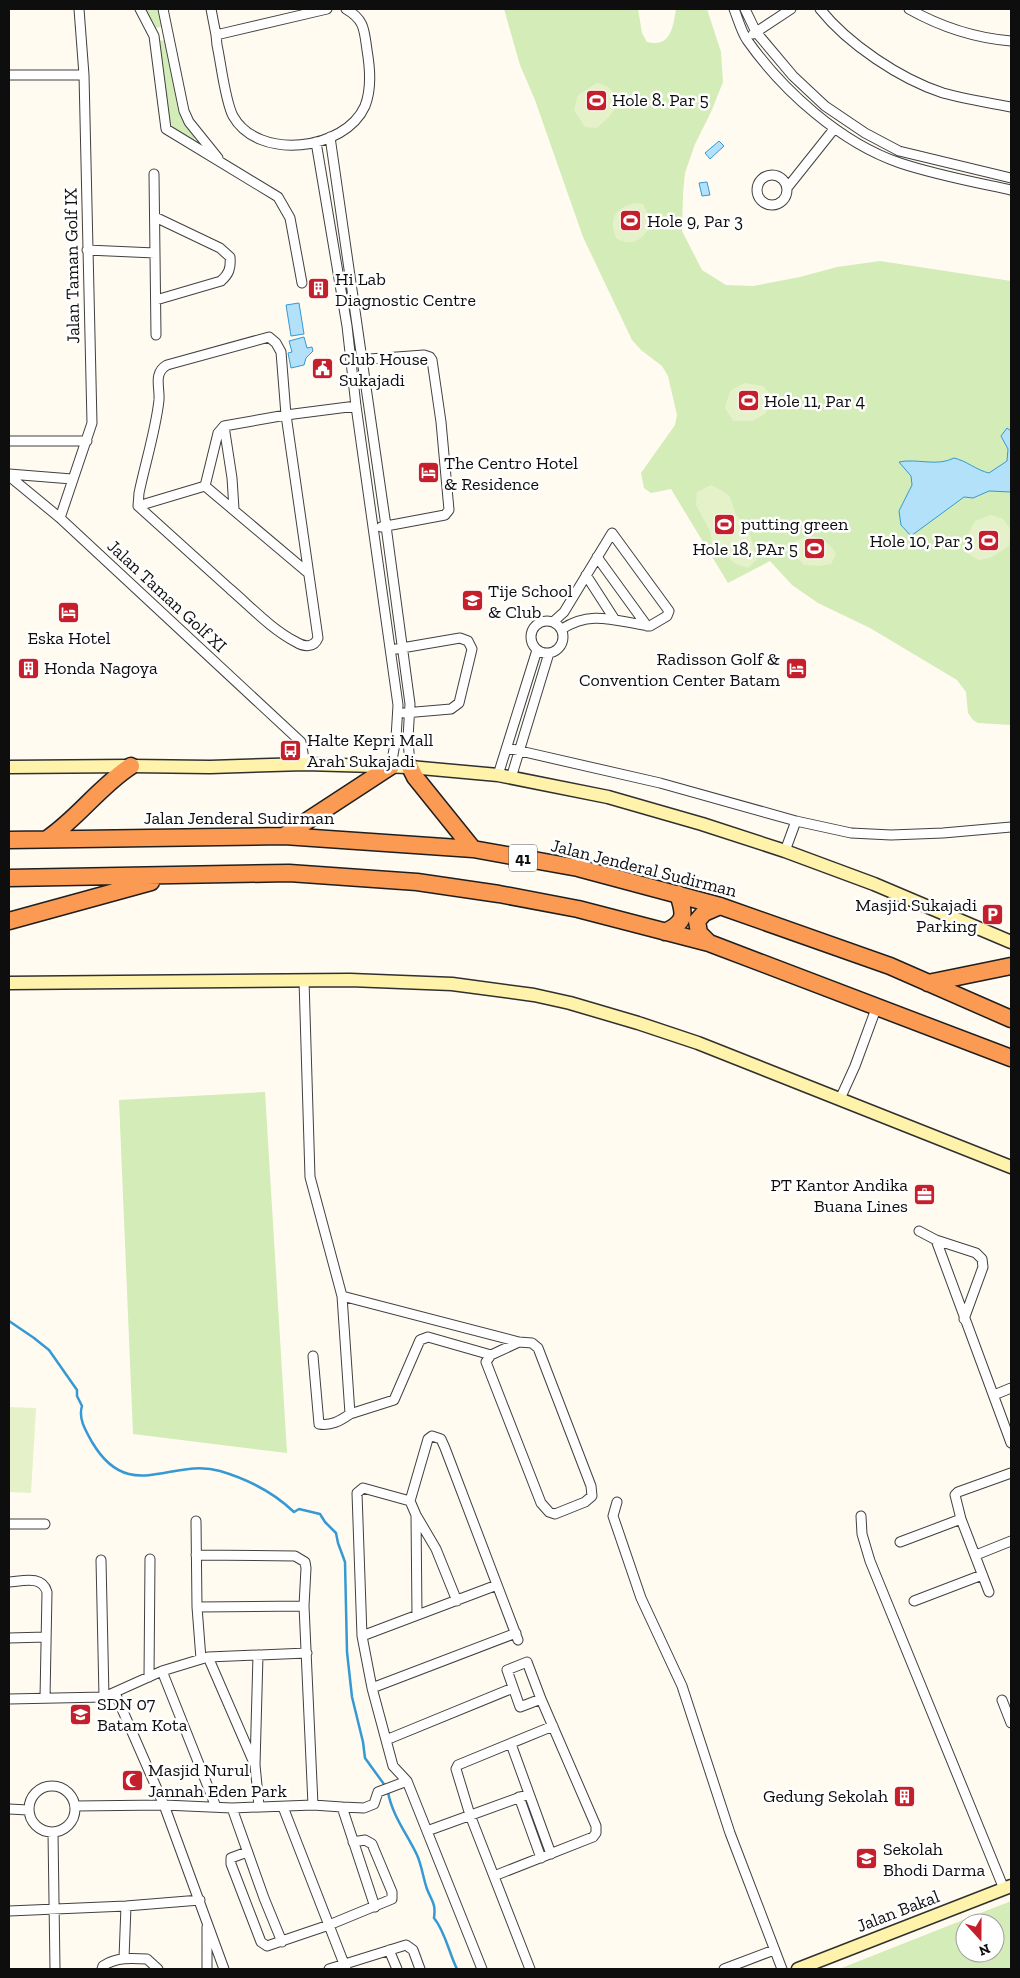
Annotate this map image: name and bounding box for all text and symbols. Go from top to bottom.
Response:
sports icon: Hole 8. Par 5 [584,88,608,112]
place label: Hole 8. Par 5 [612,89,709,111]
street label: Jalan Taman Golf IX [60,188,84,344]
sports icon: Hole 9, Par 3 [619,209,643,233]
place label: Hole 9, Par 3 [647,210,743,232]
place label: Hi Lab Diagnostic Centre [335,268,476,311]
building icon: Hi Lab Diagnostic Centre [307,277,331,301]
place label: Club House Sukajadi [339,348,428,391]
public building icon: Club House Sukajadi [311,357,335,381]
sports icon: Hole 11, Par 4 [736,389,760,413]
place label: Hole 11, Par 4 [764,390,866,412]
place label: The Centro Hotel & Residence [444,452,578,495]
hotel icon: The Centro Hotel & Residence [416,461,440,485]
sports icon: putting green [713,512,737,536]
place label: putting green [741,513,849,535]
sports icon: Hole 10, Par 3 [977,529,1001,553]
place label: Hole 10, Par 3 [869,530,973,552]
street label: Jalan Taman Golf XI [103,535,231,657]
sports icon: Hole 18, PAr 5 [802,537,826,561]
place label: Hole 18, PAr 5 [692,538,798,560]
place label: Tije School & Club [488,580,573,623]
school or university icon: Tije School & Club [460,589,484,613]
hotel icon: Eska Hotel [57,601,81,625]
place label: Eska Hotel [28,627,111,649]
place label: Radisson Golf & Convention Center Batam [579,648,780,691]
building icon: Honda Nagoya [16,656,40,680]
place label: Honda Nagoya [44,657,158,679]
hotel icon: Radisson Golf & Convention Center Batam [784,657,808,681]
place label: Halte Kepri Mall Arah Sukajadi [307,729,434,772]
bus stop icon: Halte Kepri Mall Arah Sukajadi [279,738,303,762]
street label: Jalan Jenderal Sudirman [144,807,335,829]
street label: Jalan Jenderal Sudirman [549,834,740,902]
road number: 41 [509,844,537,871]
place label: Masjid Sukajadi Parking [855,894,977,937]
parking icon: Masjid Sukajadi Parking [981,903,1005,927]
place label: PT Kantor Andika Buana Lines [770,1174,908,1217]
office icon: PT Kantor Andika Buana Lines [912,1183,936,1207]
place label: SDN 07 Batam Kota [97,1693,188,1736]
school or university icon: SDN 07 Batam Kota [69,1702,93,1726]
place label: Masjid Nurul Jannah Eden Park [148,1759,287,1802]
mosque icon: Masjid Nurul Jannah Eden Park [120,1768,144,1792]
building icon: Gedung Sekolah [892,1784,916,1808]
place label: Gedung Sekolah [763,1785,888,1807]
place label: Sekolah Bhodi Darma [883,1838,985,1881]
school or university icon: Sekolah Bhodi Darma [855,1847,879,1871]
street label: Jalan Bakal [854,1885,943,1937]
north arrow [955,1913,1005,1963]
text: N [976,1940,992,1960]

